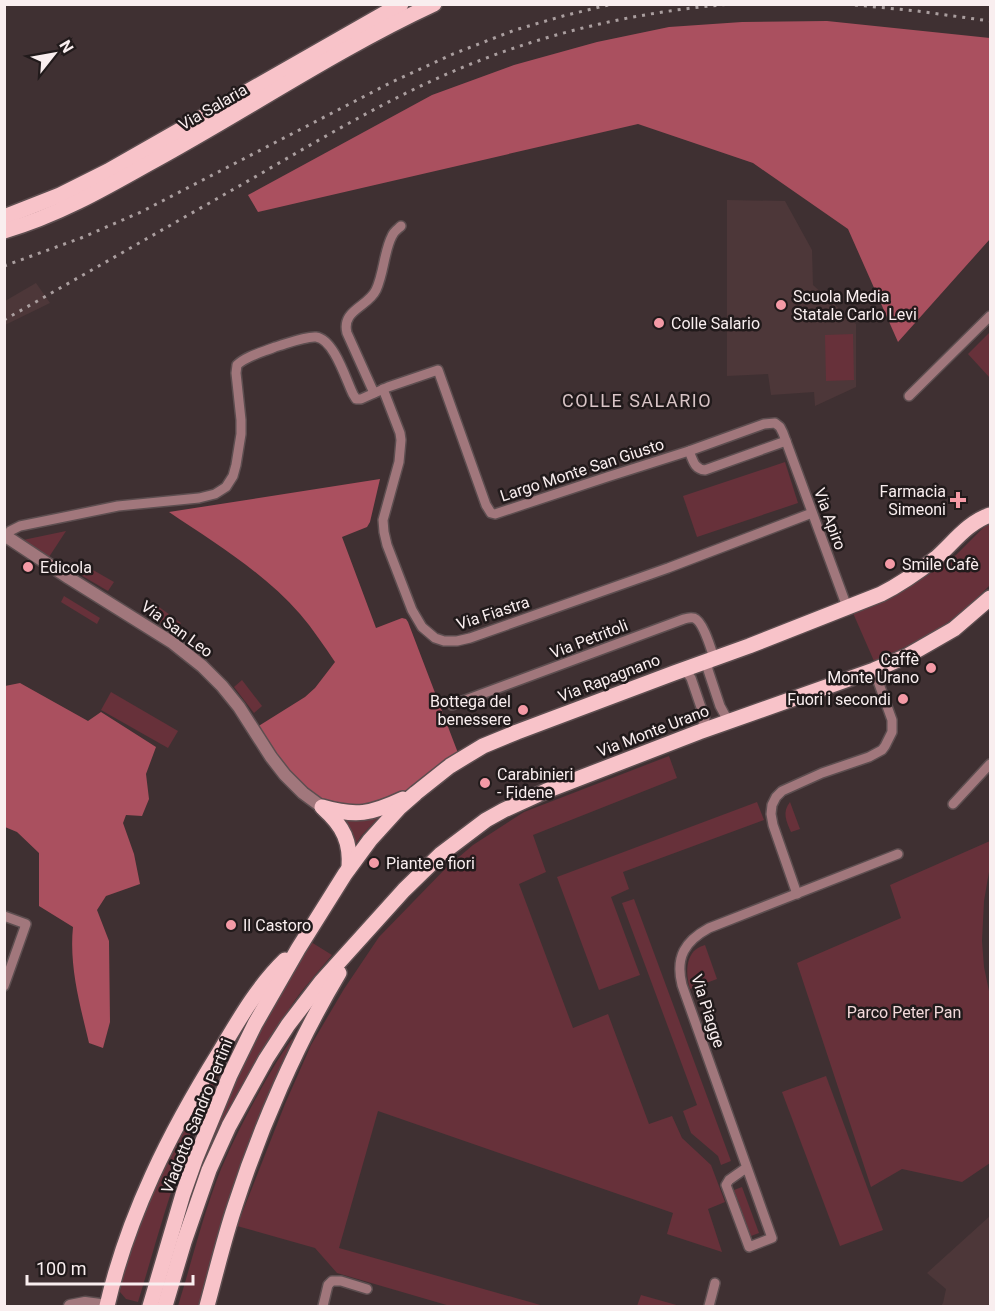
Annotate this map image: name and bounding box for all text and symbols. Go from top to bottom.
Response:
north arrow [24,24,84,84]
text: N [55,37,77,56]
street label: Via Salaria [176,80,250,134]
place label: Scuola Media Statale Carlo Levi [793,287,917,324]
marker: Scuola Media Statale Carlo Levi [774,298,788,312]
place label: Colle Salario [671,314,760,333]
marker: Colle Salario [652,316,666,330]
district label: COLLE SALARIO [562,390,712,411]
street label: Largo Monte San Giusto [498,434,666,506]
place label: Farmacia Simeoni [880,482,946,519]
street label: Via Apiro [810,485,850,553]
marker: Farmacia Simeoni [951,493,965,507]
place label: Smile Cafè [902,555,979,574]
marker: Smile Cafè [883,557,897,571]
place label: Edicola [40,558,92,577]
marker: Edicola [21,560,35,574]
street label: Via Fiastra [454,592,532,634]
street label: Via San Leo [137,597,217,661]
street label: Via Petritoli [547,615,631,663]
street label: Via Rapagnano [555,650,663,706]
place label: Caffè Monte Urano [827,650,919,687]
marker: Caffè Monte Urano [924,661,938,675]
place label: Fuori i secondi [787,690,891,709]
place label: Bottega del benessere [430,692,511,729]
marker: Fuori i secondi [896,692,910,706]
street label: Via Monte Urano [594,701,712,761]
marker: Bottega del benessere [516,703,530,717]
place label: Carabinieri - Fidene [497,765,573,802]
marker: Carabinieri - Fidene [478,776,492,790]
place label: Piante e fiori [386,854,475,873]
marker: Piante e fiori [367,856,381,870]
place label: Il Castoro [243,916,311,935]
marker: Il Castoro [224,918,238,932]
street label: Via Piagge [687,972,729,1050]
park label: Parco Peter Pan [847,1003,961,1022]
street label: Viadotto Sandro Pertini [157,1036,237,1196]
scale bar [27,1248,194,1286]
text: 100 m [36,1258,87,1279]

